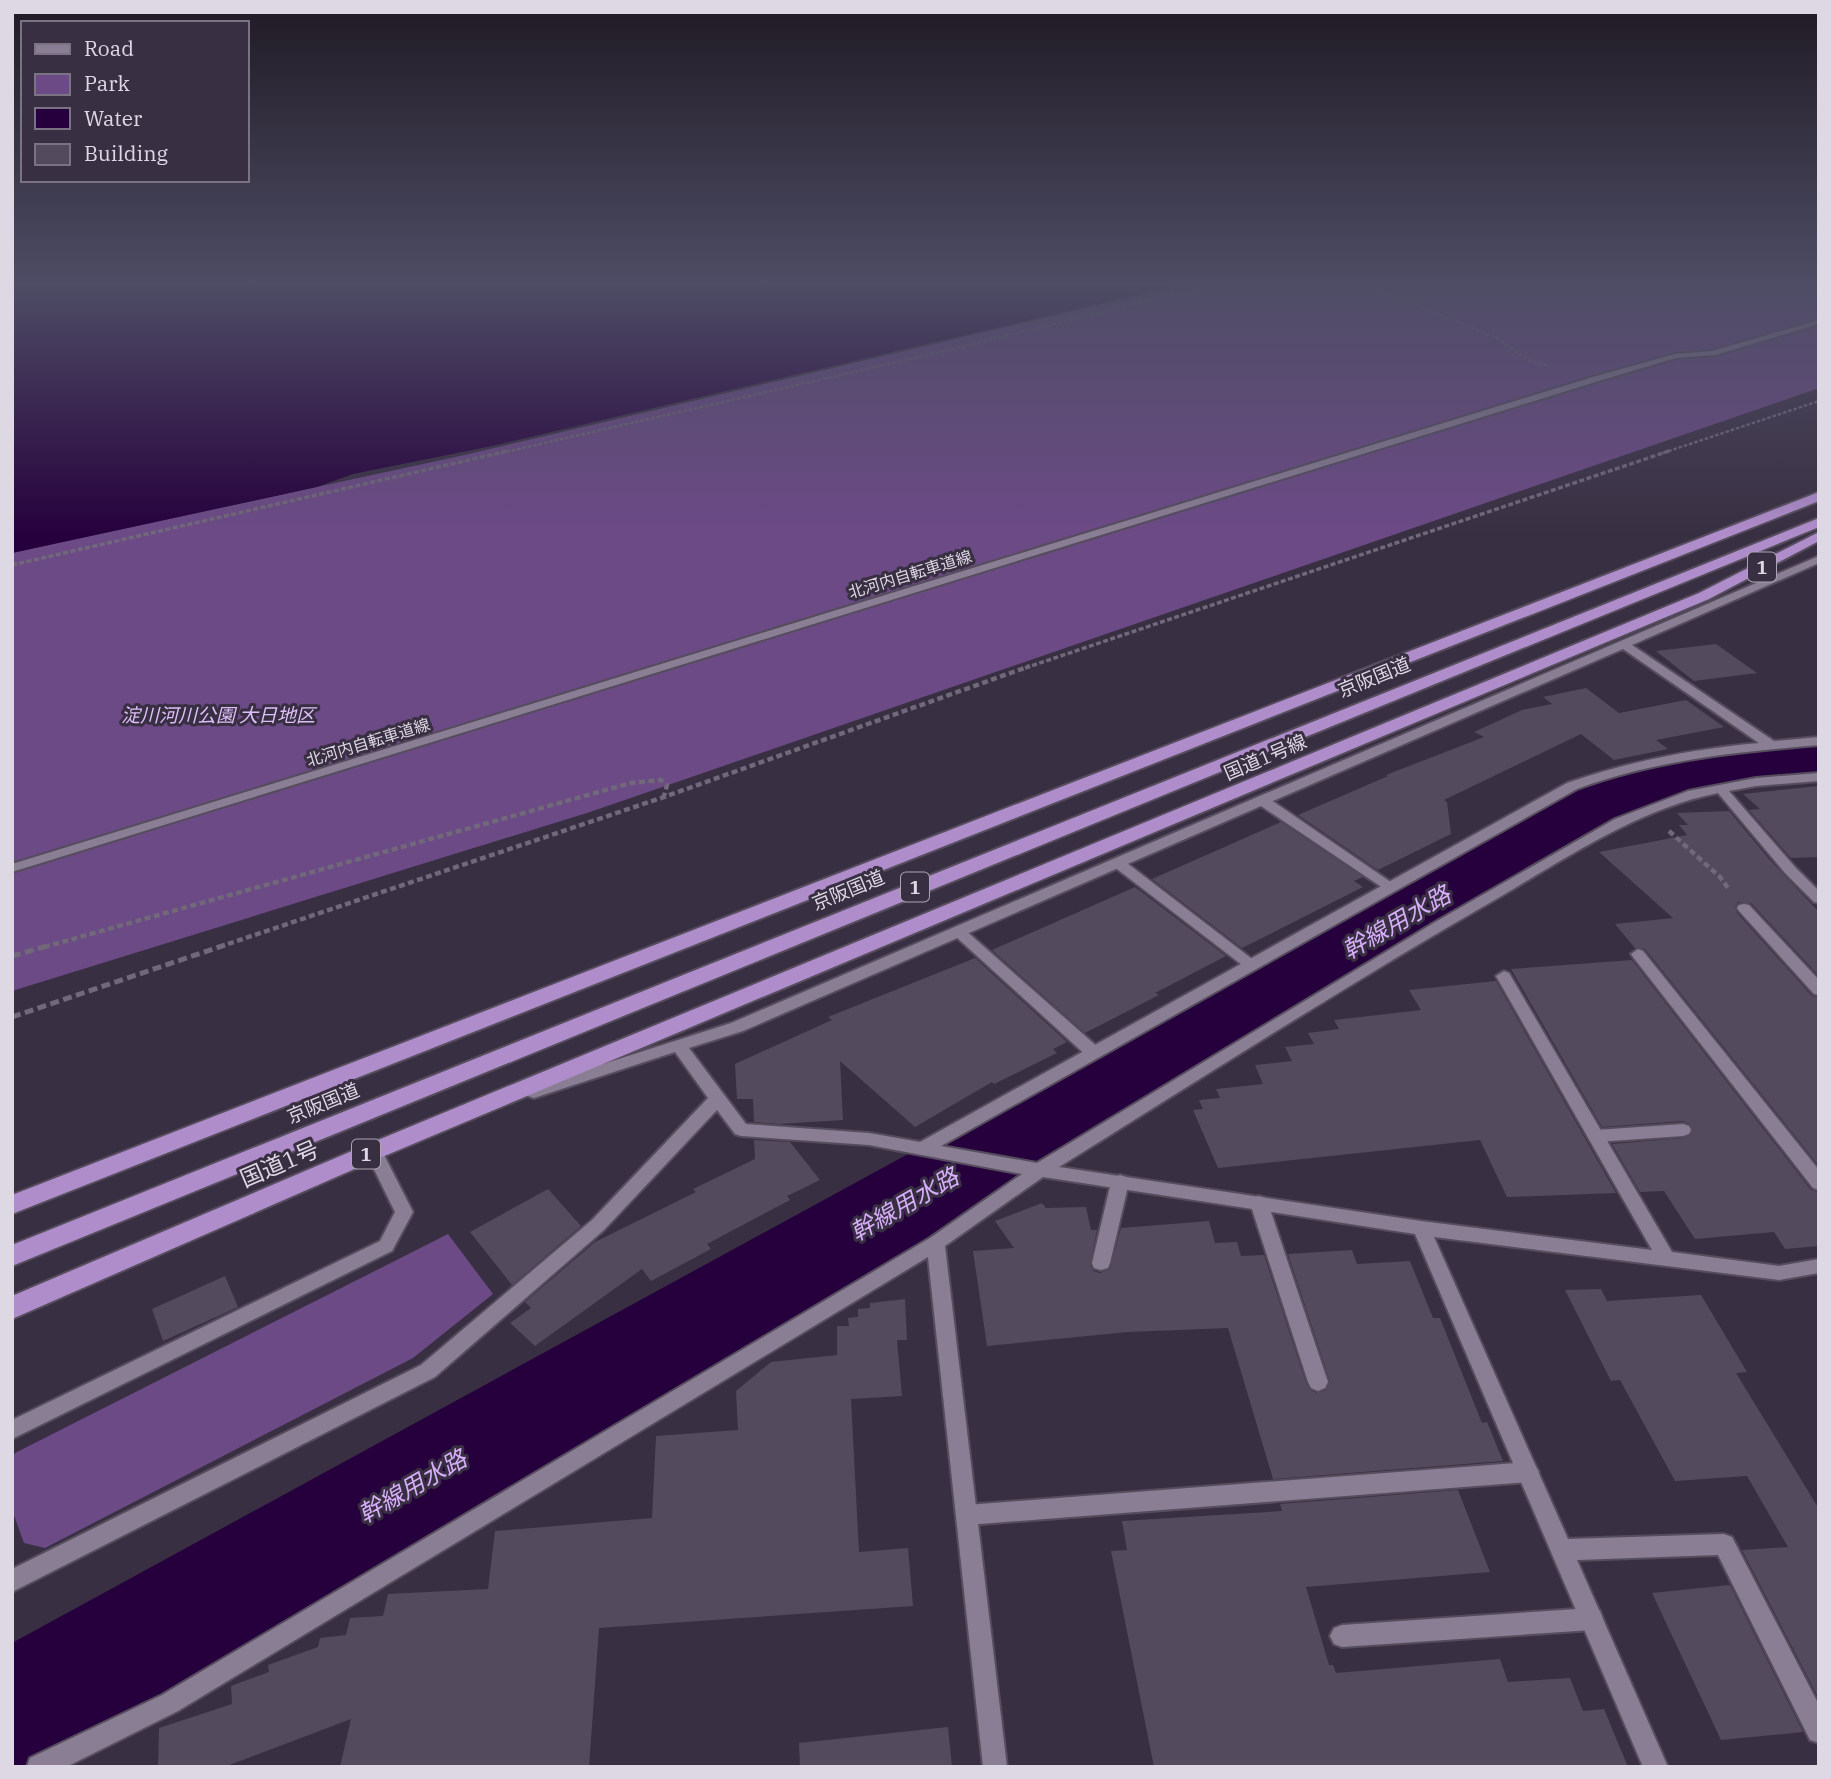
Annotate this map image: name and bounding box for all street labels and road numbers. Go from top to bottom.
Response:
street label: 北河内自転車道線 [846,546,974,602]
road number: 1 [1748,552,1776,582]
street label: 京阪国道 [1334,652,1414,702]
street label: 北河内自転車道線 [304,714,432,770]
street label: 国道1号線 [1220,729,1310,785]
street label: 京阪国道 [808,865,888,915]
road number: 1 [901,872,929,902]
street label: 京阪国道 [283,1078,363,1128]
street label: 国道1号 [235,1133,323,1193]
road number: 1 [352,1140,380,1168]

